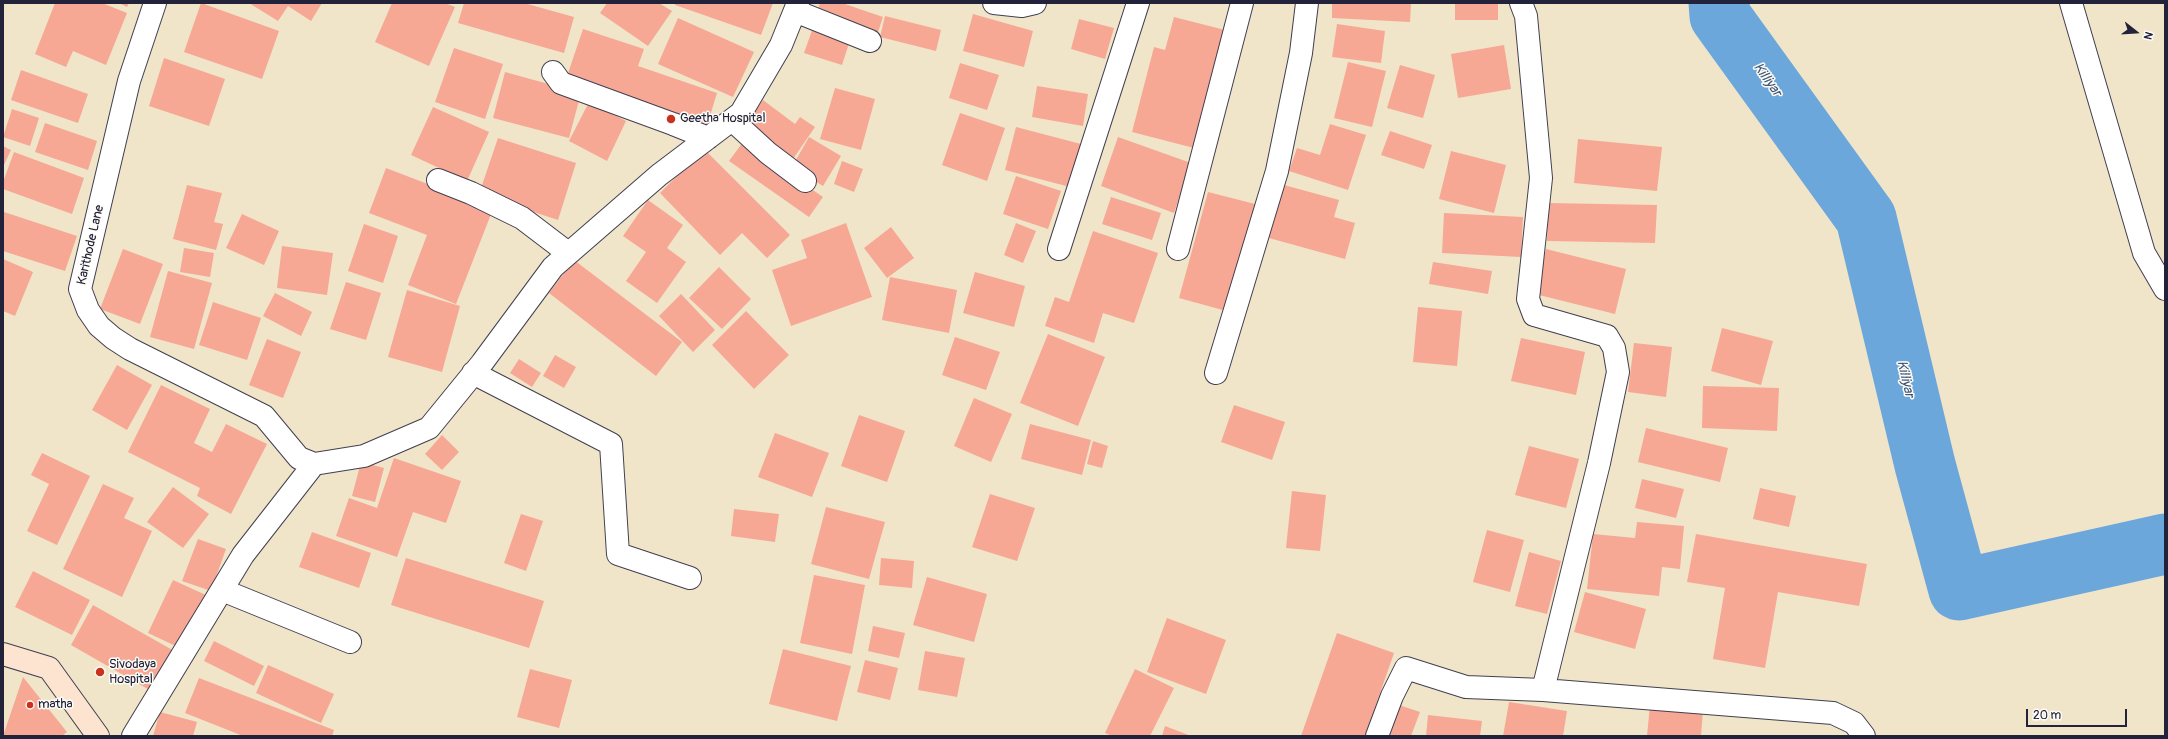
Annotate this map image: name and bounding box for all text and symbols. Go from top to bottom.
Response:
north arrow [2116,12,2156,52]
text: N [2141,30,2155,41]
water label: Killiyar [1749,60,1785,100]
place label: Geetha Hospital [680,111,765,127]
marker: Geetha Hospital [665,113,677,125]
street label: Karithode Lane [74,203,108,287]
water label: Killiyar [1893,359,1917,399]
place label: Sivodaya Hospital [109,657,156,688]
marker: Sivodaya Hospital [94,666,106,678]
place label: matha [38,697,73,713]
marker: matha [25,700,35,710]
scale bar [2028,701,2129,727]
text: 20 m [2033,708,2061,723]

